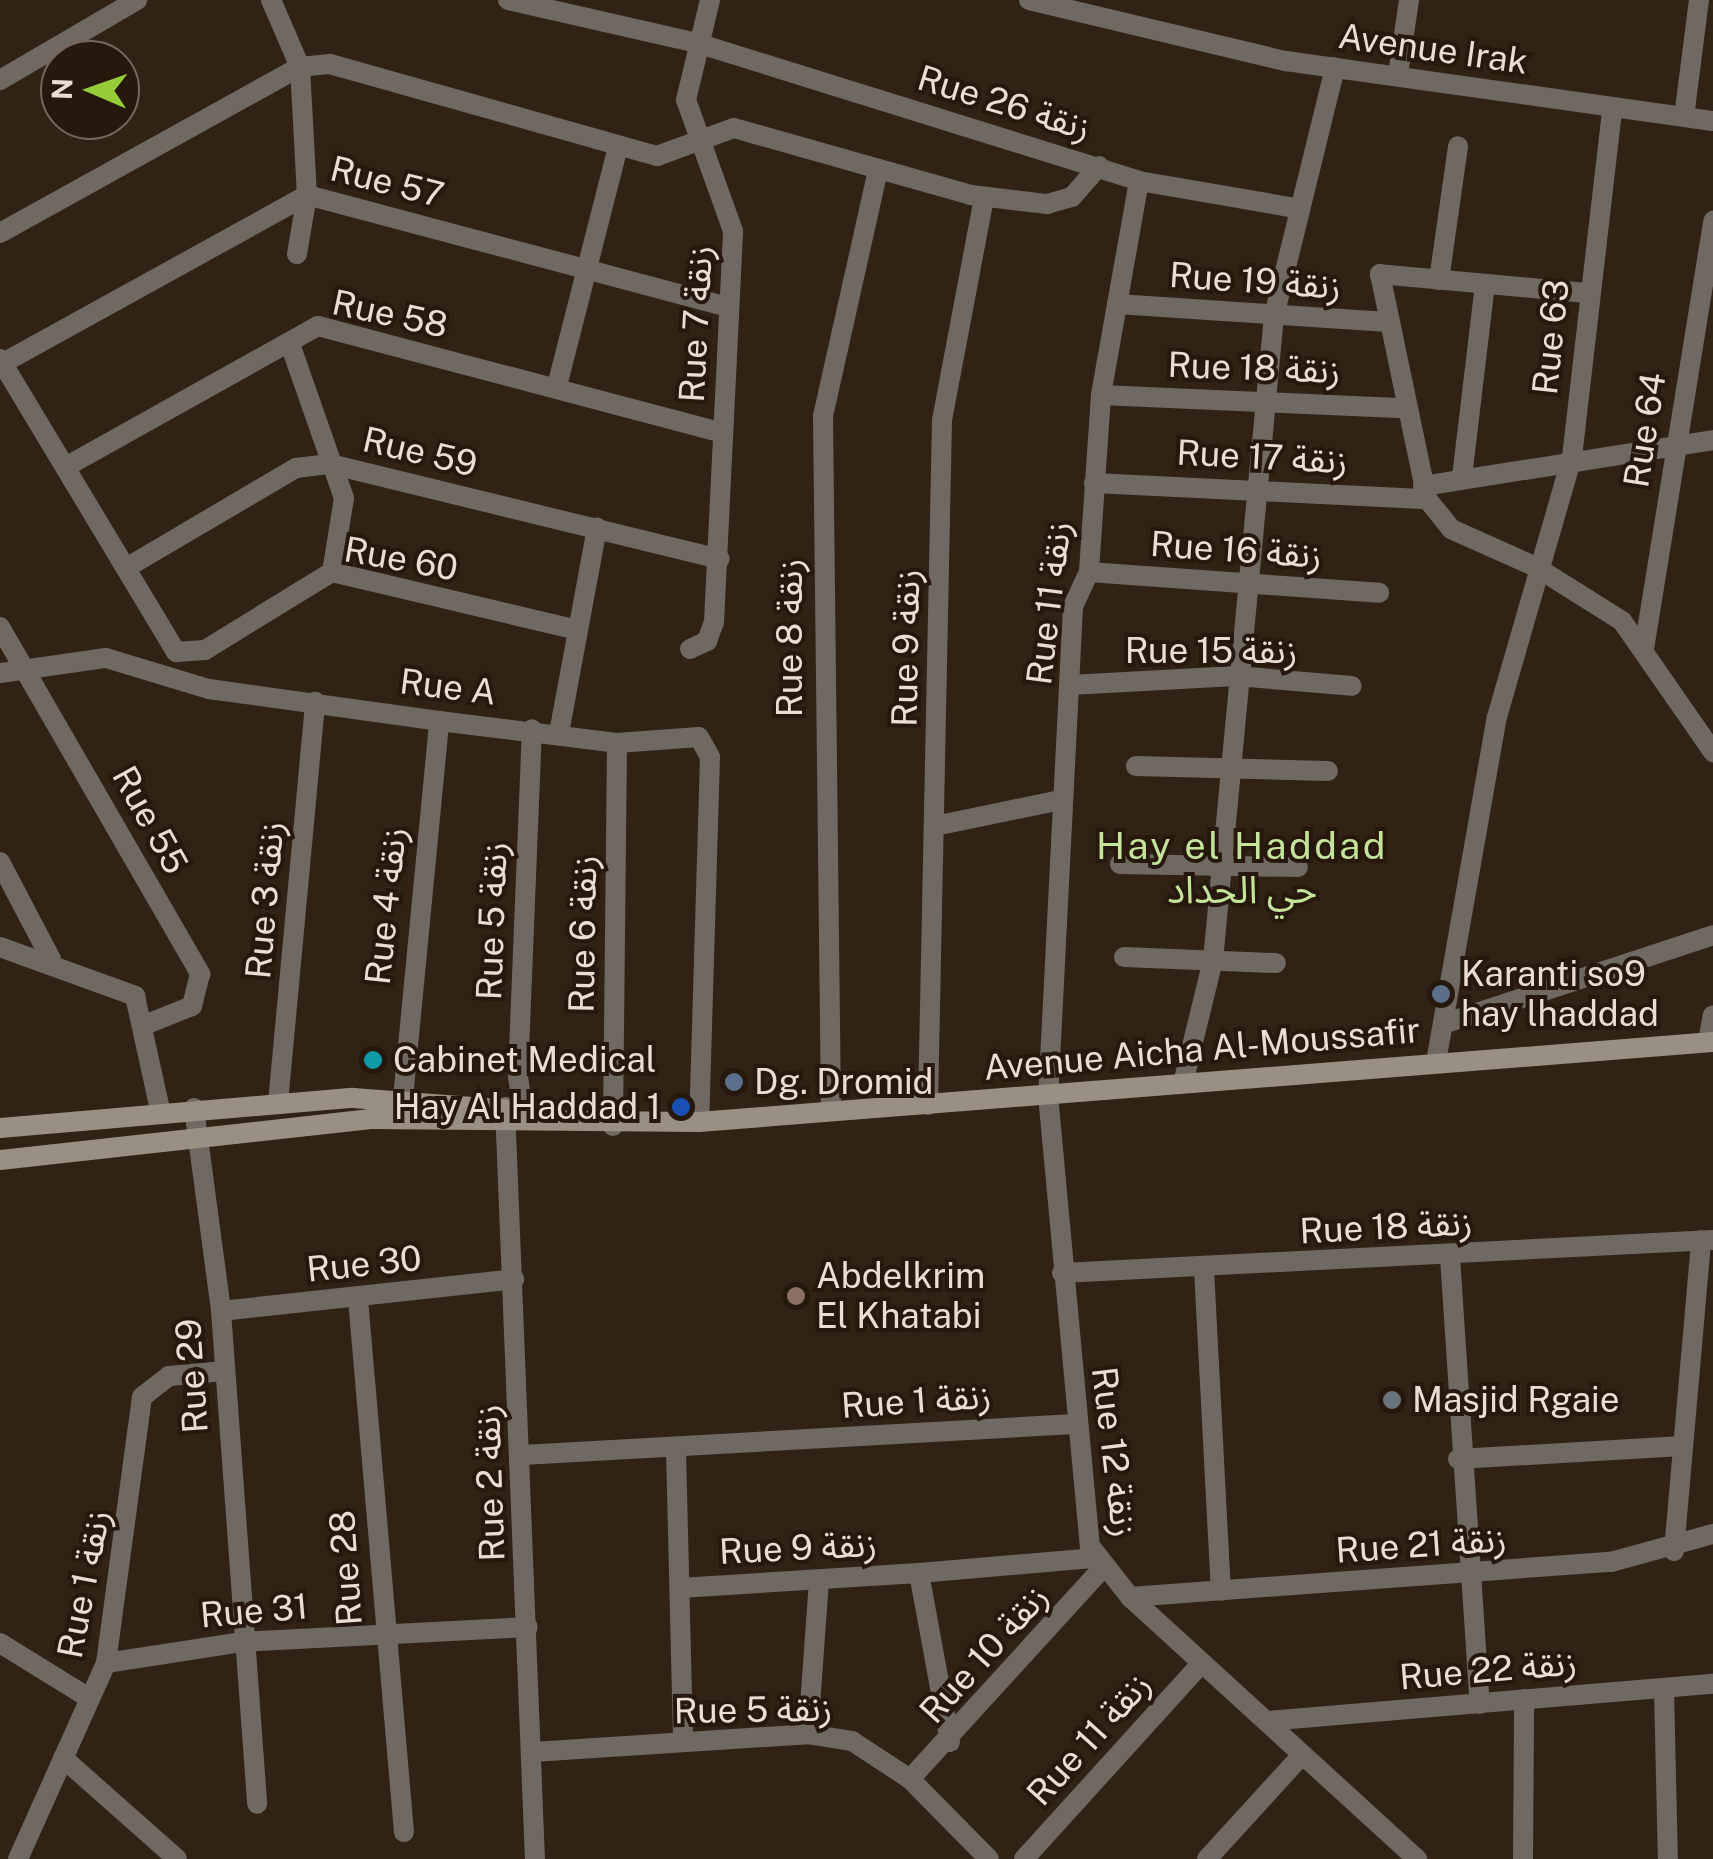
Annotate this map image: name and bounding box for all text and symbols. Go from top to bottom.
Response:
street label: Avenue Irak [1336,15,1530,83]
north arrow [40,40,140,140]
street label: Rue 26 زنقة [912,57,1096,149]
text: N [45,77,78,101]
street label: Rue 57 [326,148,448,216]
street label: Rue 7 زنقة [671,244,721,404]
street label: Rue 19 زنقة [1168,254,1342,308]
street label: Rue 63 [1524,277,1578,397]
street label: Rue 58 [328,281,452,347]
street label: Rue 18 زنقة [1167,344,1341,392]
street label: Rue 64 [1615,370,1675,490]
street label: Rue 59 [359,418,481,486]
street label: Rue 17 زنقة [1175,432,1349,482]
street label: Rue 11 زنقة [1018,519,1080,687]
street label: Rue 16 زنقة [1149,523,1323,577]
street label: Rue 60 [341,528,461,590]
street label: Rue 8 زنقة [769,559,811,717]
street label: Rue 9 زنقة [884,569,928,727]
street label: Rue 15 زنقة [1125,630,1297,672]
street label: Rue A [397,660,499,714]
street label: Rue 55 [103,759,197,881]
street label: Rue 3 زنقة [237,819,293,981]
district label: Hay el Haddad حي الحداد [1096,823,1388,912]
street label: Rue 4 زنقة [357,825,415,987]
street label: Rue 5 زنقة [468,841,516,1001]
street label: Rue 6 زنقة [561,855,605,1013]
place label: Karanti so9 hay lhaddad [1461,953,1659,1035]
marker: Karanti so9 hay lhaddad [1430,983,1452,1005]
street label: Avenue Aicha Al-Moussafir [982,1009,1422,1089]
place label: Cabinet Medical [393,1039,656,1081]
marker: Cabinet Medical [362,1049,384,1071]
place label: Dg. Dromid [754,1061,934,1103]
marker: Dg. Dromid [723,1071,745,1093]
place label: Hay Al Haddad 1 [394,1086,661,1128]
marker: Hay Al Haddad 1 [670,1096,692,1118]
street label: Rue 18 زنقة [1299,1202,1473,1252]
street label: Rue 30 [304,1237,424,1291]
place label: Abdelkrim El Khatabi [816,1255,985,1337]
marker: Abdelkrim El Khatabi [785,1285,807,1307]
street label: Rue 29 [167,1317,217,1435]
street label: Rue 12 زنقة [1083,1364,1145,1540]
street label: Rue 1 زنقة [840,1375,992,1427]
place label: Masjid Rgaie [1412,1379,1619,1421]
marker: Masjid Rgaie [1381,1389,1403,1411]
street label: Rue 2 زنقة [466,1404,514,1562]
street label: Rue 1 زنقة [49,1506,119,1662]
street label: Rue 28 [321,1509,371,1627]
street label: Rue 21 زنقة [1334,1518,1508,1572]
street label: Rue 9 زنقة [718,1523,878,1573]
street label: Rue 10 زنقة [911,1576,1057,1732]
street label: Rue 31 [198,1585,310,1637]
street label: Rue 22 زنقة [1398,1641,1578,1699]
street label: Rue 11 زنقة [1018,1664,1160,1814]
street label: Rue 5 زنقة [673,1688,833,1732]

